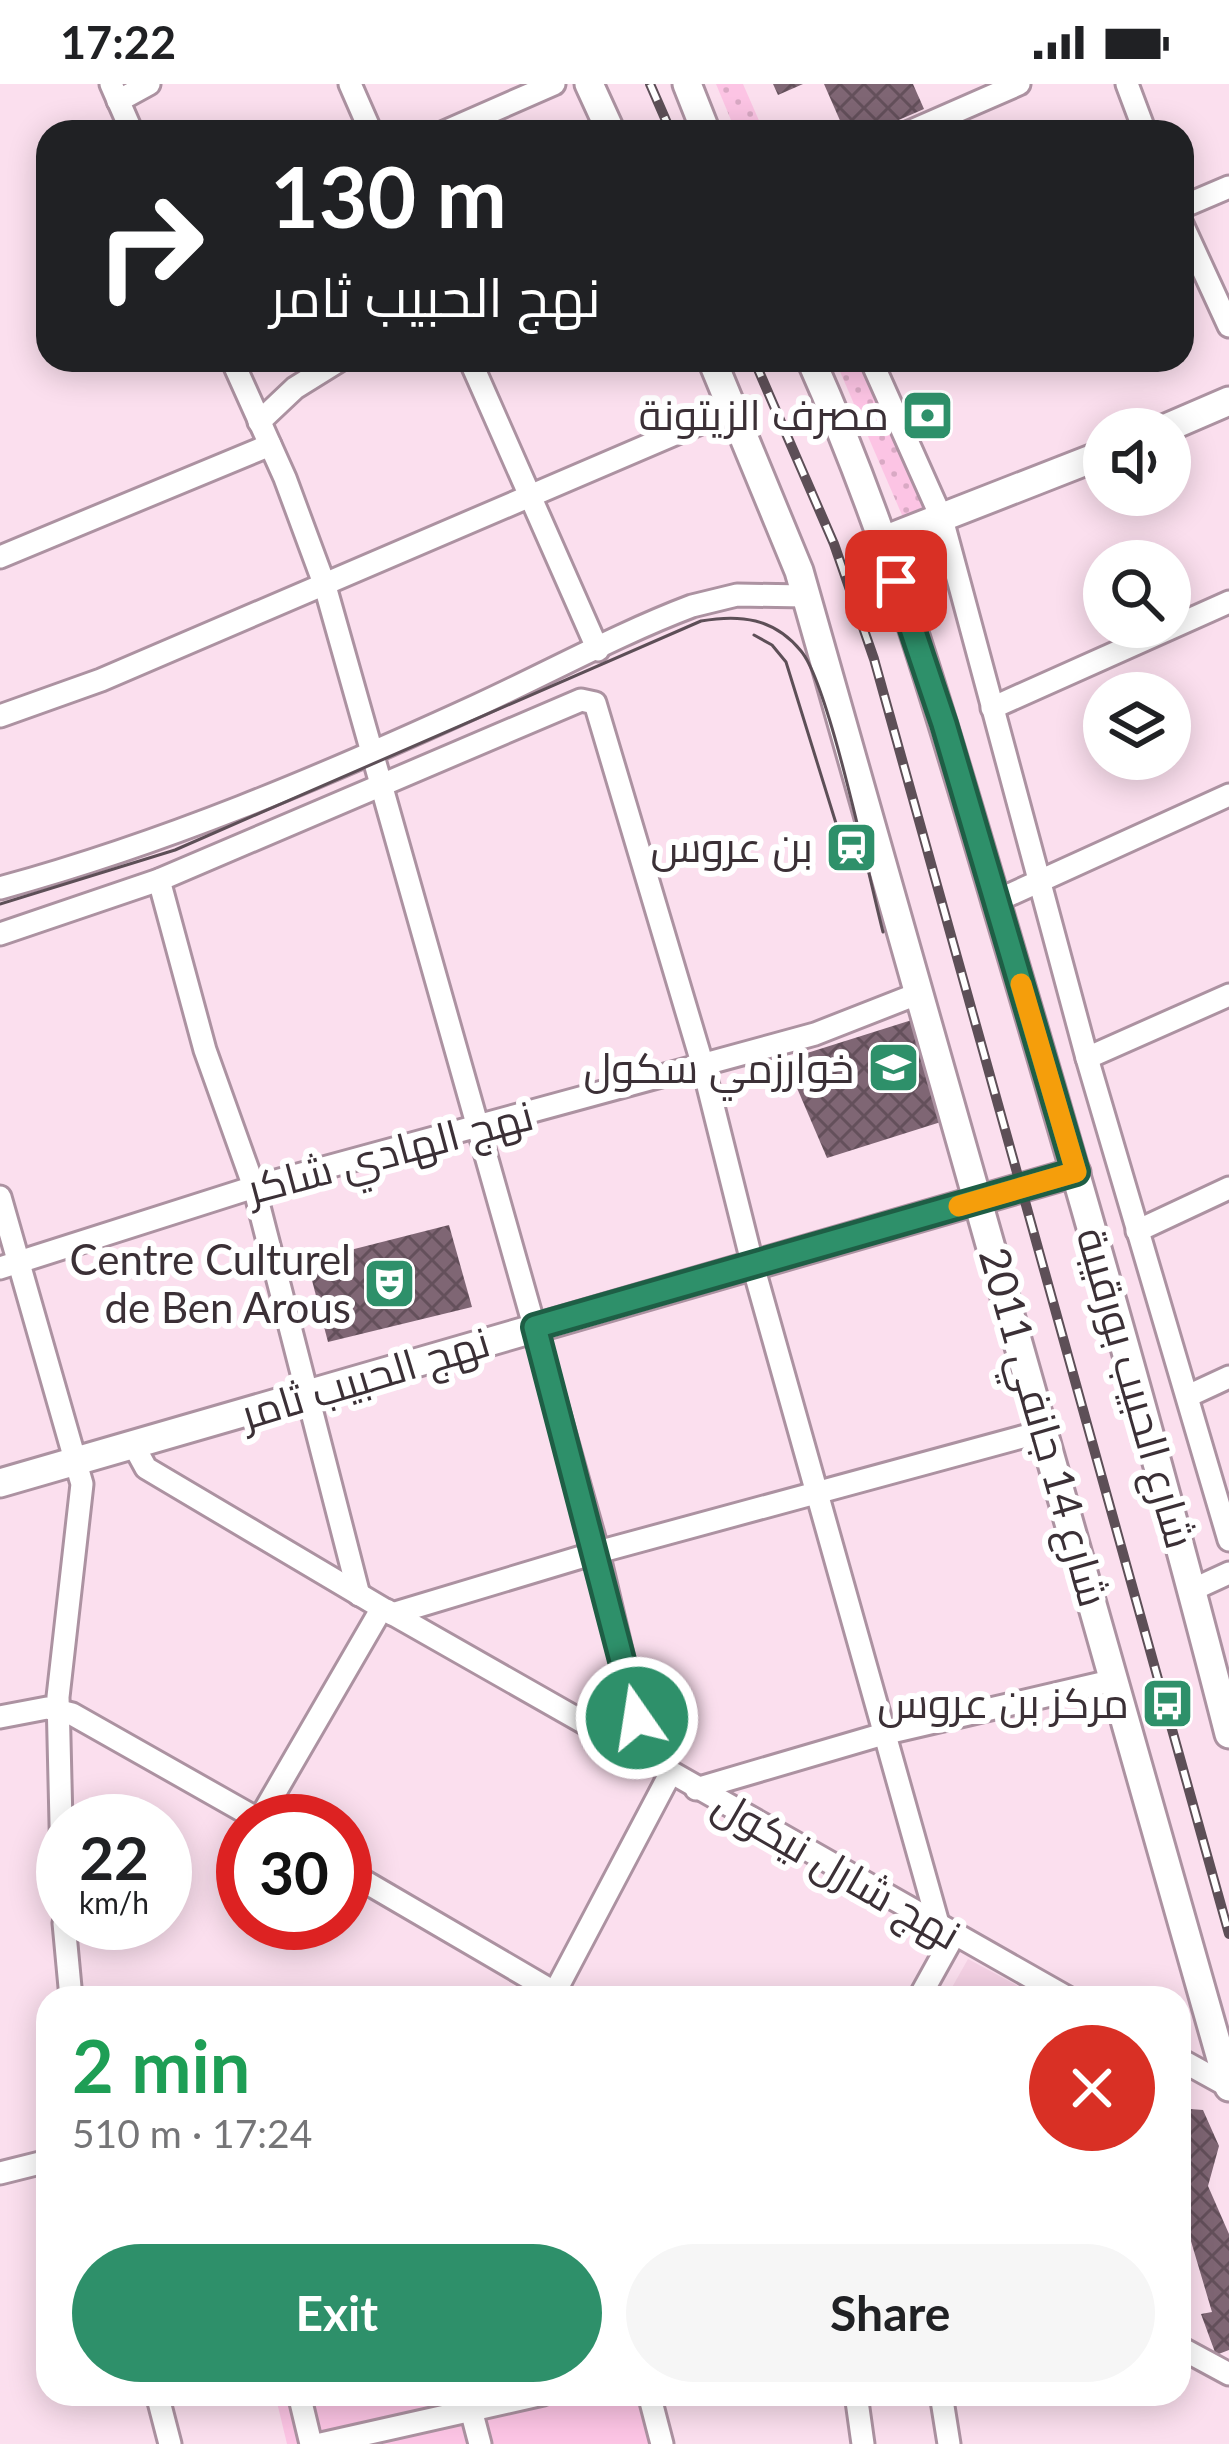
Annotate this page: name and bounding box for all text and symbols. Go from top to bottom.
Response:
text: 17:22 [60,15,176,69]
text: 130 m [270,145,507,246]
icon: right [72,168,228,324]
text: نهج الحبيب ثامر [270,264,601,329]
bank icon: مصرف الزيتونة [900,387,956,443]
place label: مصرف الزيتونة [639,389,889,439]
map controls [1083,408,1191,780]
button: sound [1083,408,1191,516]
pin [845,530,947,632]
button: search [1083,540,1191,648]
icon: arrive [863,548,929,614]
button: layers [1083,672,1191,780]
station icon: بن عروس [824,819,880,875]
place label: بن عروس [650,821,813,872]
school or university icon: خوارزمي سكول [865,1040,921,1096]
place label: خوارزمي سكول [584,1042,854,1101]
street label: نهج الهادي شاكر [240,1089,540,1222]
street label: شارع الحبيب بورقيبة [1063,1222,1207,1555]
place label: Centre Culturel de Ben Arous [70,1234,351,1332]
street label: شارع 14 جانفي 2011 [961,1242,1120,1614]
theatre icon: Centre Culturel de Ben Arous [362,1256,418,1312]
street label: نهج الحبيب ثامر [233,1316,496,1443]
position arrow [574,1655,700,1781]
bus stop icon: مركز بن عروس [1140,1675,1196,1731]
place label: مركز بن عروس [877,1677,1129,1728]
street label: نهج شارل نيكول [703,1777,970,1962]
speed limit sign: 30 [216,1794,372,1950]
text: 22 [79,1821,149,1893]
text: km/h [79,1884,149,1920]
text: 2 min [72,2022,250,2108]
button: close [1029,2025,1155,2151]
text: 510 m · 17:24 [72,2110,312,2156]
button: Exit [72,2244,602,2382]
button: Share [626,2244,1155,2382]

